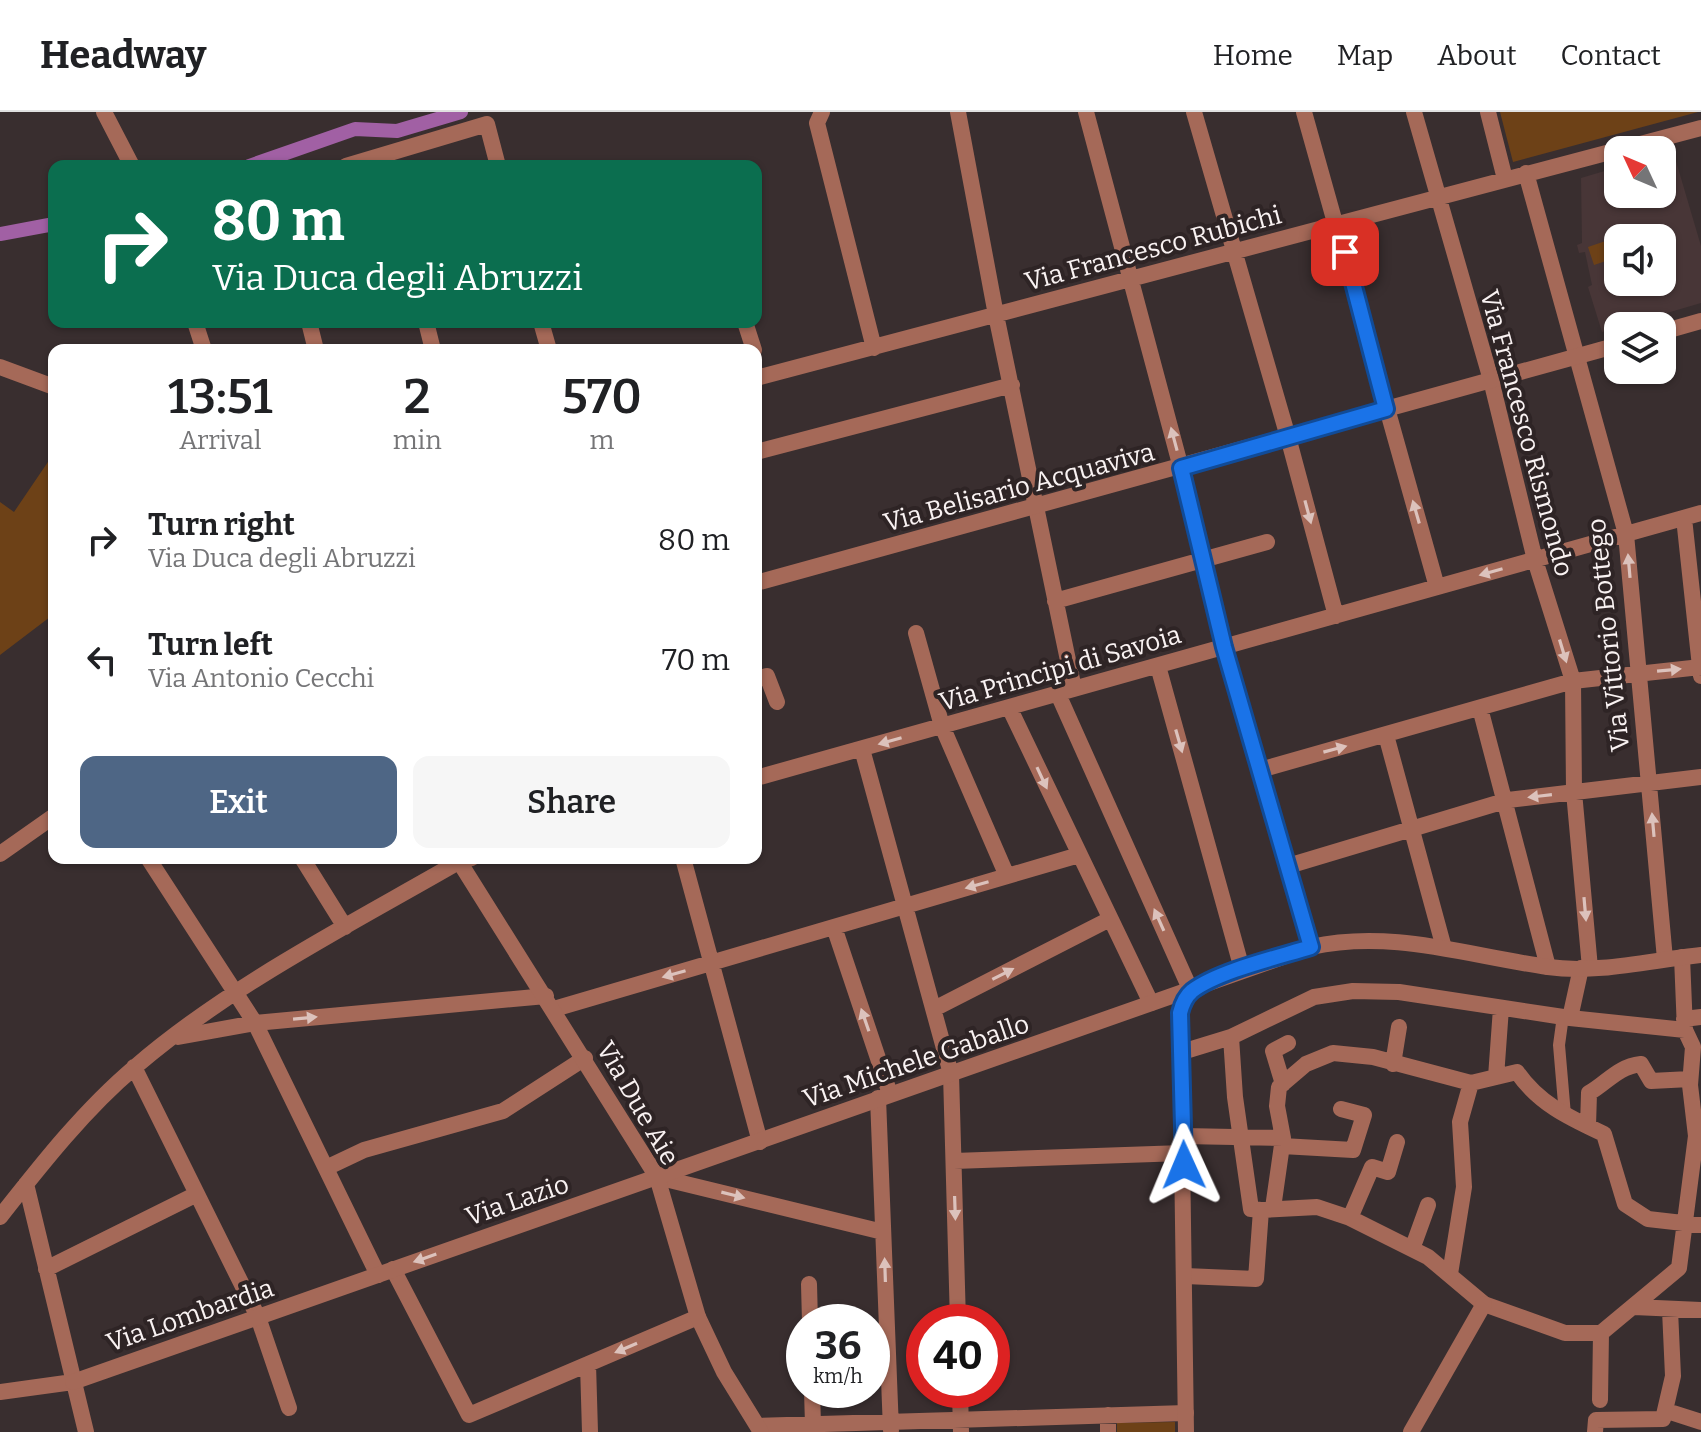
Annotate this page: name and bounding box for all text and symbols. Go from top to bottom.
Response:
text: Headway [40,32,206,78]
text: Home [1213,39,1293,72]
text: Map [1337,39,1393,72]
text: About [1437,39,1517,72]
text: Contact [1561,39,1661,72]
north arrow [1604,136,1676,208]
map controls [1604,136,1676,384]
text: 80 m [212,188,345,255]
icon: right [80,192,184,296]
street label: Via Francesco Rubichi [1022,199,1285,298]
pin [1311,218,1379,286]
button: sound [1604,224,1676,296]
icon: arrive [1323,230,1367,274]
text: Via Duca degli Abruzzi [212,256,583,300]
street label: Via Francesco Rismondo [1473,287,1580,580]
button: layers [1604,312,1676,384]
text: 13:51 [168,368,273,426]
text: 2 [404,368,431,426]
text: 570 [562,368,642,426]
text: Arrival [179,425,262,456]
text: min [393,425,442,456]
text: m [589,425,614,456]
one-way arrow [1167,426,1179,451]
street label: Via Belisario Acquaviva [880,436,1158,539]
one-way arrow [1303,500,1315,525]
one-way arrow [1409,500,1422,524]
text: Turn right [148,507,295,543]
street label: Via Vittorio Bottego [1581,517,1636,753]
icon: right [80,518,124,562]
text: 80 m [658,522,730,558]
text: Via Duca degli Abruzzi [148,543,416,574]
one-way arrow [1622,553,1635,578]
one-way arrow [1479,566,1503,579]
street label: Via Principi di Savoia [936,619,1185,718]
text: Turn left [148,627,273,663]
icon: left [80,638,124,682]
one-way arrow [1557,639,1570,663]
text: 70 m [662,642,730,678]
text: Via Antonio Cecchi [148,663,374,694]
one-way arrow [1657,663,1682,676]
one-way arrow [1173,728,1185,753]
one-way arrow [878,735,903,747]
one-way arrow [1323,743,1348,755]
button: Exit [80,756,397,848]
button: Share [413,756,730,848]
one-way arrow [1035,766,1049,790]
one-way arrow [1527,790,1552,803]
one-way arrow [1646,812,1659,837]
one-way arrow [965,879,989,892]
one-way arrow [1578,897,1591,922]
one-way arrow [1152,908,1166,932]
one-way arrow [992,967,1015,980]
one-way arrow [662,968,686,981]
street label: Via Michele Gaballo [799,1008,1033,1115]
one-way arrow [859,1008,871,1032]
one-way arrow [293,1012,318,1025]
street label: Via Due Aie [590,1036,685,1171]
position arrow [1142,1123,1226,1207]
street label: Via Lazio [461,1168,573,1233]
one-way arrow [720,1190,745,1202]
one-way arrow [949,1196,961,1221]
one-way arrow [412,1253,436,1265]
one-way arrow [878,1257,891,1282]
street label: Via Lombardia [103,1272,278,1359]
speed limit sign: 40 [906,1304,1010,1408]
text: 36 [815,1322,861,1370]
one-way arrow [614,1342,638,1355]
text: km/h [813,1364,863,1388]

